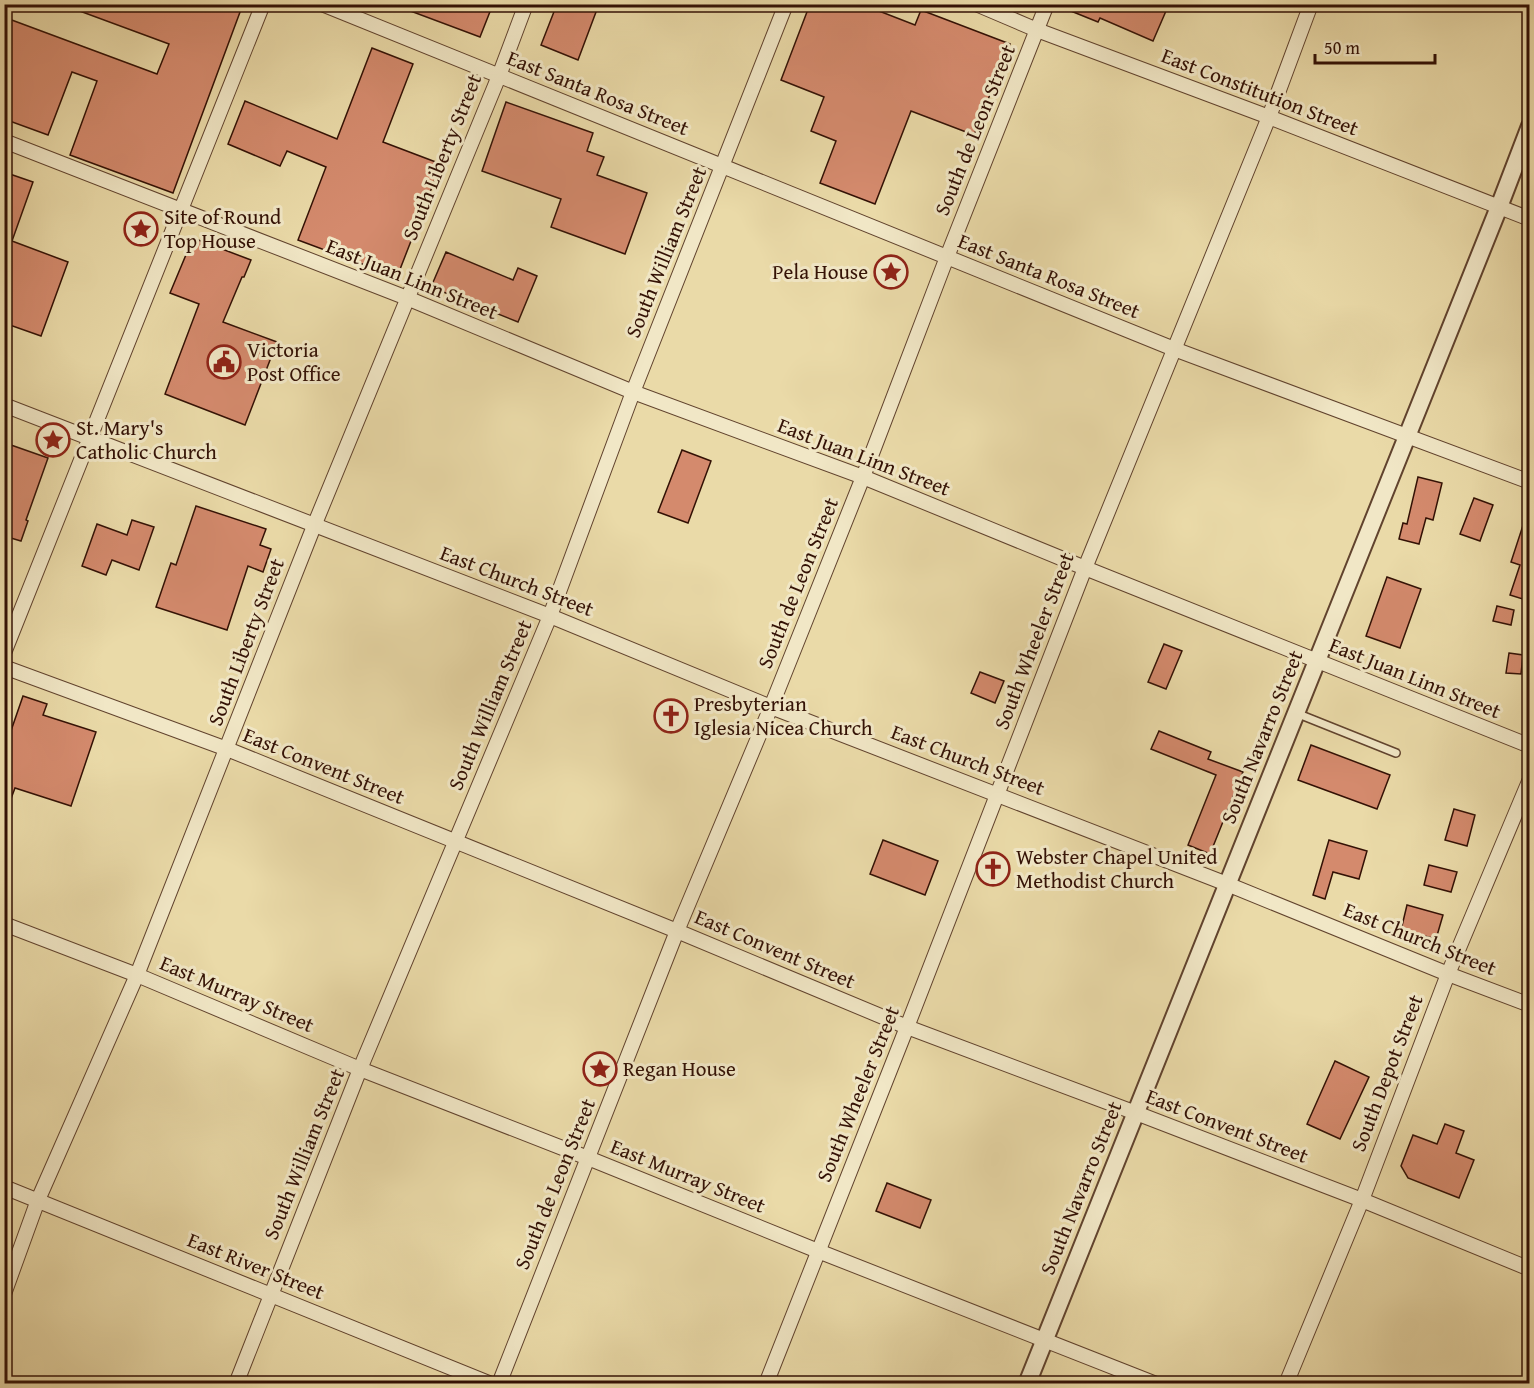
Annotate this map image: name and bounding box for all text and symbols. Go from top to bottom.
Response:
scale bar [1315,27,1435,65]
text: 50 m [1324,34,1360,61]
street label: South de Leon Street [926,39,1023,220]
street label: East Constitution Street [1157,40,1364,144]
street label: East Santa Rosa Street [503,42,694,143]
street label: South Liberty Street [394,68,489,245]
street label: South William Street [617,161,714,342]
place label: Site of Round Top House [164,201,282,256]
place icon: Site of Round Top House [123,211,159,247]
street label: East Santa Rosa Street [954,225,1145,326]
street label: East Juan Linn Street [322,230,503,327]
place icon: Pela House [873,254,909,290]
place label: Pela House [772,256,868,287]
place label: Victoria Post Office [247,334,341,389]
public building icon: Victoria Post Office [206,344,242,380]
street label: East Juan Linn Street [773,409,956,504]
place label: St. Mary's Catholic Church [76,412,217,467]
place icon: St. Mary's Catholic Church [35,422,71,458]
street label: South de Leon Street [749,492,846,673]
street label: East Church Street [436,537,599,624]
street label: South Wheeler Street [985,547,1082,734]
street label: South Liberty Street [199,553,292,730]
street label: South William Street [440,614,540,795]
street label: East Juan Linn Street [1325,629,1506,726]
street label: South Navarro Street [1213,645,1311,828]
place label: Presbyterian Iglesia Nicea Church [694,688,873,743]
church icon: Presbyterian Iglesia Nicea Church [653,698,689,734]
street label: East Church Street [887,716,1050,803]
street label: East Convent Street [239,719,410,812]
place label: Webster Chapel United Methodist Church [1016,841,1218,896]
church icon: Webster Chapel United Methodist Church [975,851,1011,887]
street label: East Church Street [1339,894,1502,984]
street label: East Convent Street [690,901,861,997]
street label: East Murray Street [155,947,320,1040]
street label: South Depot Street [1342,989,1431,1156]
street label: South Wheeler Street [808,1000,907,1187]
place icon: Regan House [582,1051,618,1087]
place label: Regan House [623,1053,736,1084]
street label: South William Street [255,1063,352,1244]
street label: East Convent Street [1142,1080,1313,1171]
street label: South de Leon Street [506,1093,603,1274]
street label: South Navarro Street [1032,1096,1130,1279]
street label: East Murray Street [606,1130,771,1221]
street label: East River Street [183,1224,330,1307]

